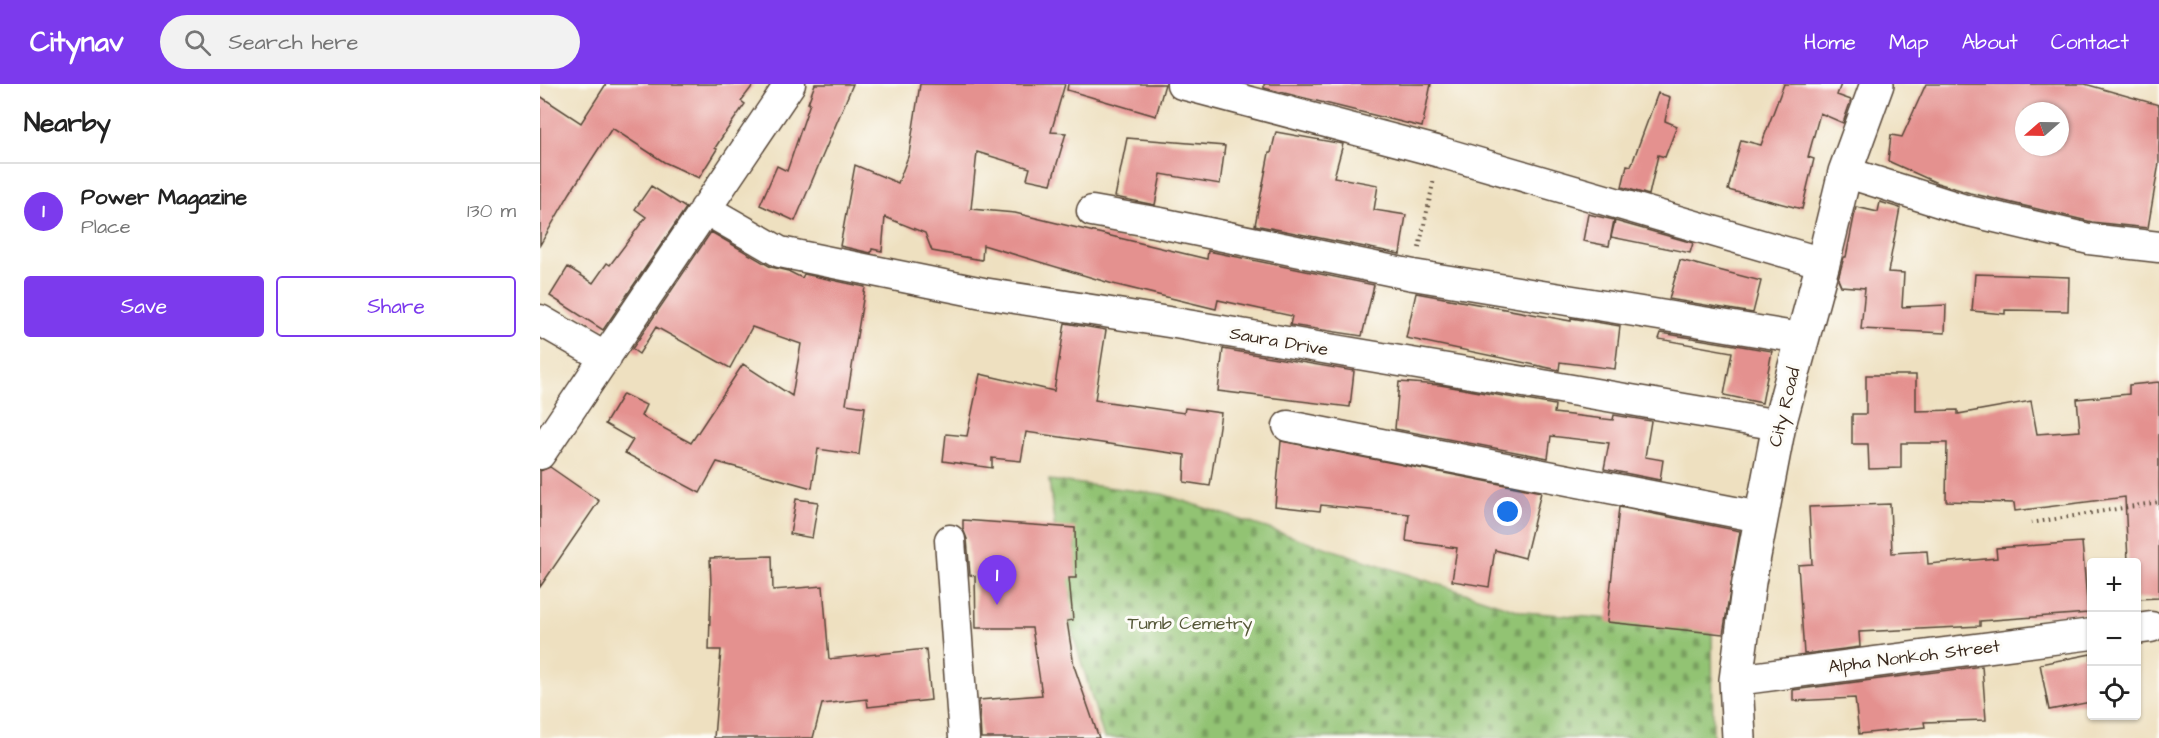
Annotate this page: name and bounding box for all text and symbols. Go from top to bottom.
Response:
search box [160,15,580,69]
text: Citynav [30,23,124,62]
icon: search [181,26,214,59]
text: Search here [229,27,358,58]
text: Home [1804,28,1856,57]
text: Map [1889,28,1929,57]
text: About [1962,28,2018,57]
text: Contact [2051,28,2129,57]
north arrow [2015,102,2069,156]
text: Nearby [24,105,111,141]
text: Power Magazine [81,182,247,213]
text: 1 [42,197,45,225]
text: 130 m [467,197,516,225]
text: Place [81,213,131,241]
button: Save [24,276,264,337]
button: Share [276,276,516,337]
street label: Saura Drive [1228,321,1330,362]
street label: City Road [1763,365,1807,450]
your location [1493,497,1522,526]
pin: 1 [978,556,1016,605]
map controls [2087,558,2141,720]
button: + [2087,558,2141,612]
park label: Tumb Cemetry [1128,611,1253,637]
button: − [2087,612,2141,666]
street label: Alpha Nonkoh Street [1827,633,2002,679]
button: locate [2087,666,2141,720]

